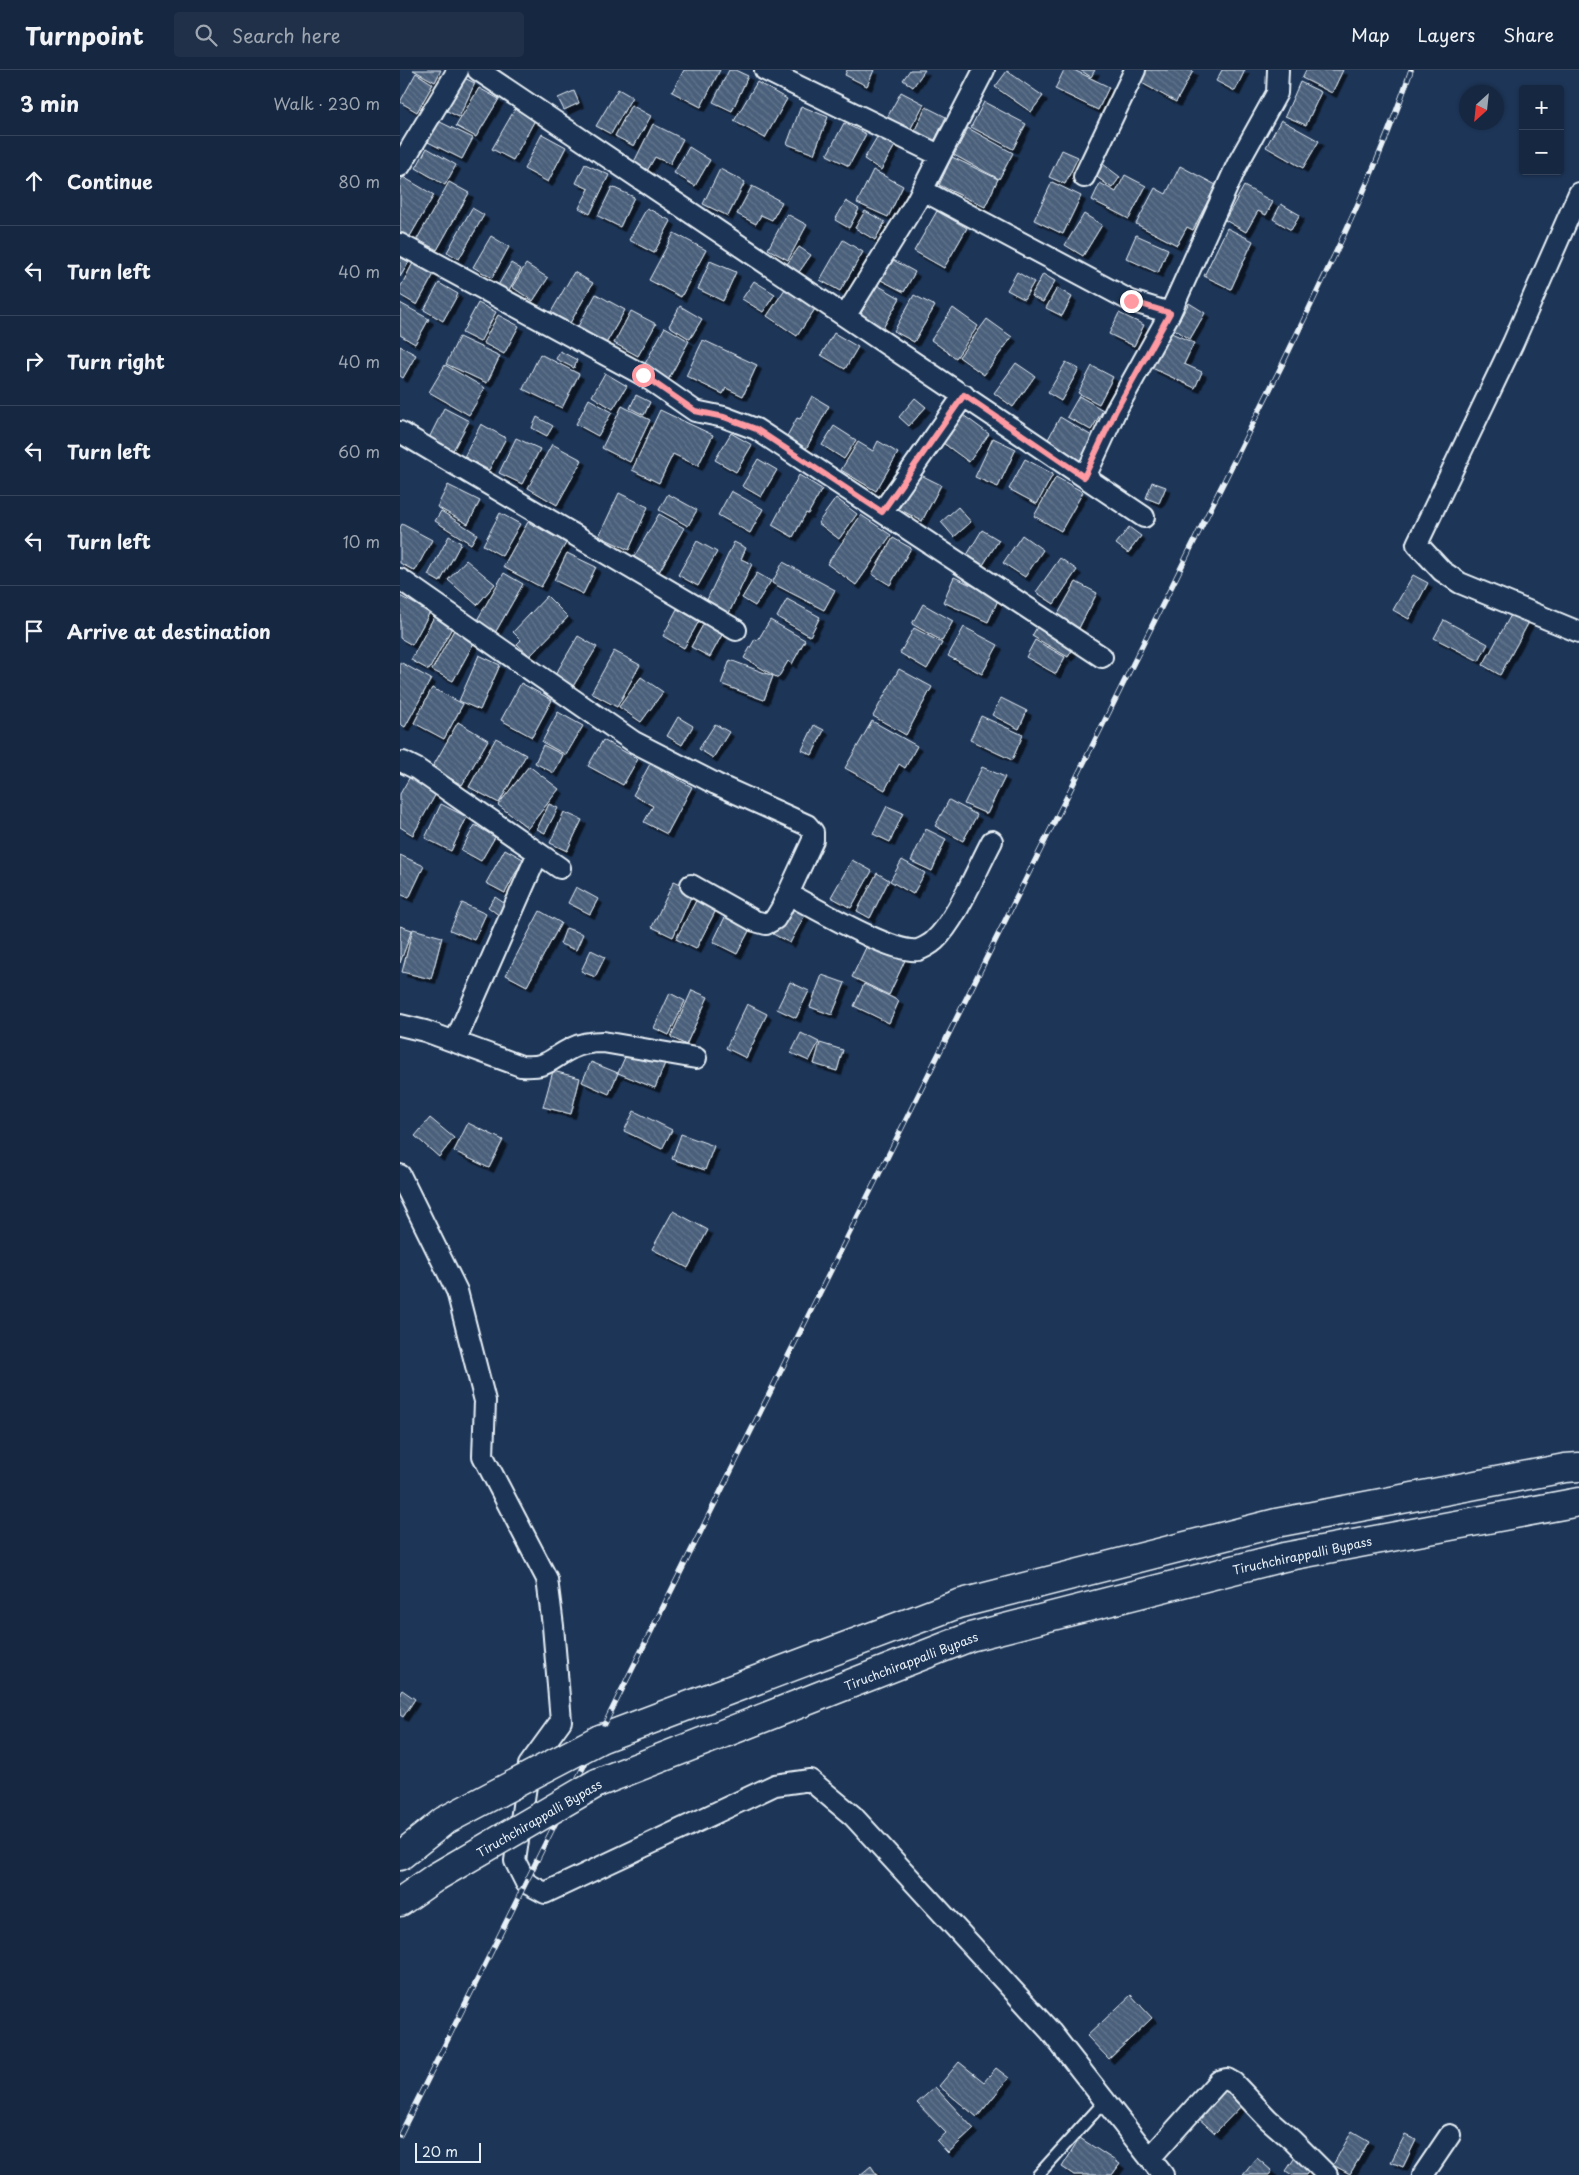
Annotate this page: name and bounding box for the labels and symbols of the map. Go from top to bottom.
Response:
north arrow [1459,85,1504,130]
route end [1120,290,1143,313]
route start [632,364,655,387]
street label: Tiruchchirappalli Bypass [1231,1531,1374,1579]
street label: Tiruchchirappalli Bypass [842,1627,981,1695]
street label: Tiruchchirappalli Bypass [473,1775,605,1861]
scale bar [415,2140,481,2163]

